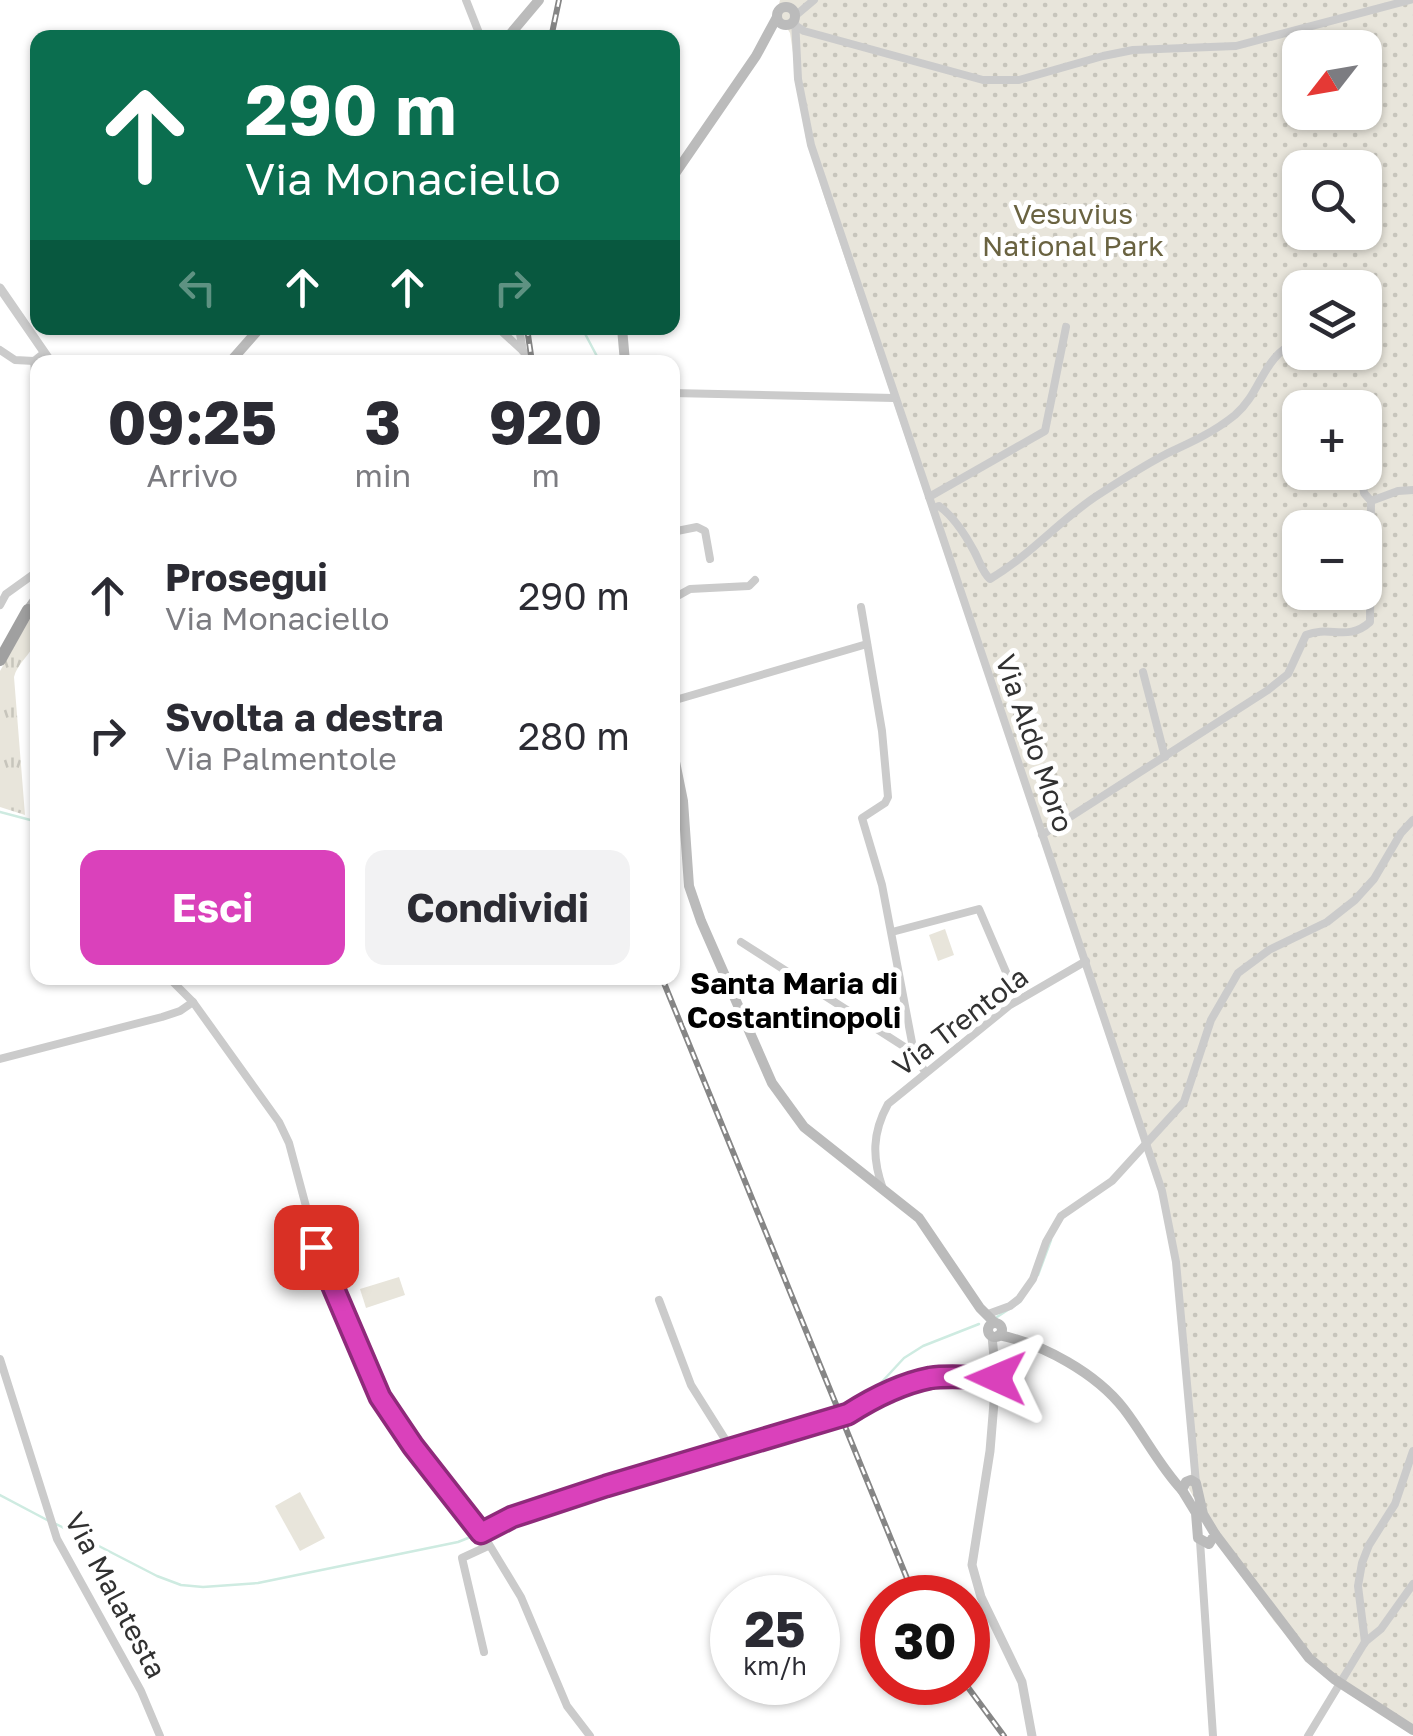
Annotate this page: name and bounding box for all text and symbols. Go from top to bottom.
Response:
north arrow [1282,30,1382,130]
map controls [1282,30,1382,610]
text: 290 m [245,66,456,150]
icon: ahead [80,70,210,200]
button: search [1282,150,1382,250]
text: Via Monaciello [245,151,561,205]
park label: Vesuvius National Park [982,197,1164,262]
icon: left [170,260,225,315]
icon: ahead [275,260,330,315]
icon: ahead [380,260,435,315]
icon: right [485,260,540,315]
button: layers [1282,270,1382,370]
text: 09:25 [108,385,277,457]
text: 3 [365,385,401,457]
text: 920 [489,385,602,457]
button: + [1282,390,1382,490]
text: Arrivo [147,456,238,494]
text: min [355,456,411,494]
text: m [531,456,560,494]
button: − [1282,510,1382,610]
text: Prosegui [165,554,328,599]
icon: ahead [80,568,135,623]
text: 290 m [518,573,630,618]
text: Via Monaciello [165,599,390,637]
street label: Via Aldo Moro [989,650,1081,836]
text: Svolta a destra [165,694,444,739]
icon: right [80,708,135,763]
text: 280 m [518,713,630,758]
text: Via Palmentole [165,739,397,777]
button: Esci [80,850,345,965]
button: Condividi [365,850,630,965]
street label: Via Trentola [886,960,1034,1082]
district label: Santa Maria di Costantinopoli [687,965,901,1035]
pin [274,1205,359,1290]
icon: arrive [289,1220,344,1275]
position arrow [944,1326,1048,1430]
street label: Via Malatesta [59,1507,173,1683]
speed limit sign: 30 [860,1575,990,1705]
text: 25 [744,1598,805,1658]
text: km/h [743,1650,807,1681]

